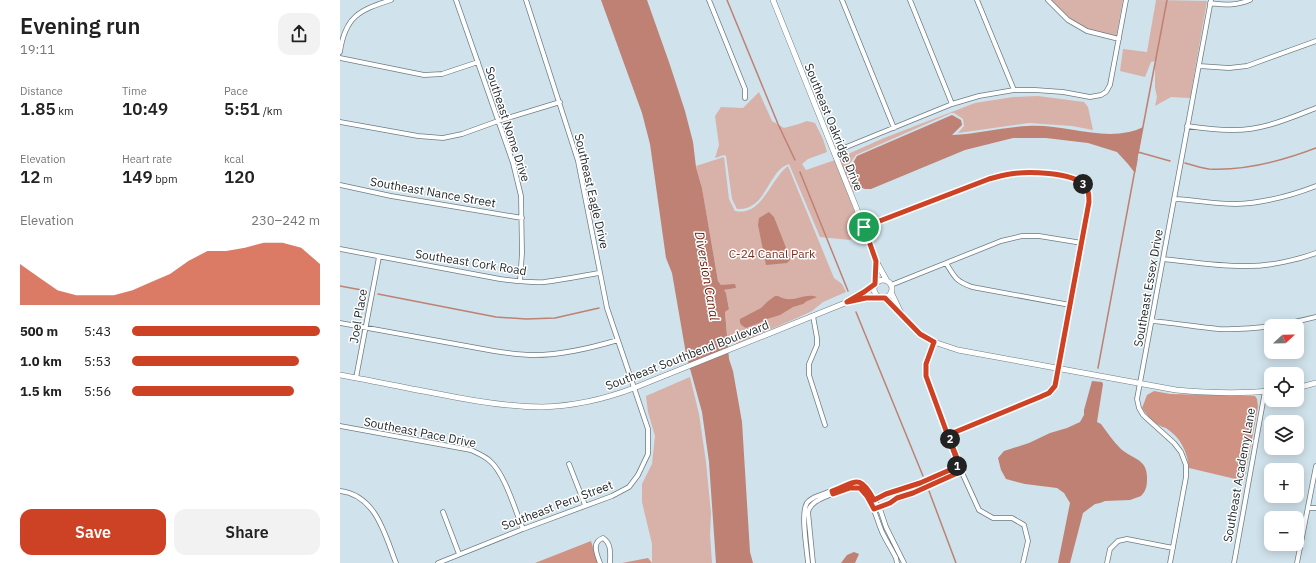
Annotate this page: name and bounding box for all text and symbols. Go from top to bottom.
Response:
text: Evening run [20,11,140,40]
button: share [278,13,320,55]
text: 19:11 [20,41,55,58]
street label: Southeast Oakridge Drive [801,61,867,193]
street label: Southeast Nome Drive [482,64,534,184]
text: Distance [20,84,63,98]
text: Time [122,84,147,98]
text: Pace [224,84,248,98]
text: 1.85 [20,98,56,120]
text: 10:49 [122,98,168,120]
text: 5:51 [224,98,260,120]
text: km [56,104,74,118]
text: /km [260,104,282,118]
street label: Southeast Eagle Drive [571,132,613,250]
text: Elevation [20,152,66,166]
text: Heart rate [122,152,172,166]
text: kcal [224,152,244,166]
text: 12 [20,166,40,188]
text: 149 [122,166,153,188]
text: 120 [224,166,255,188]
text: m [40,172,53,186]
text: bpm [153,172,178,186]
street label: Southeast Nance Street [369,174,497,210]
pin: 3 [1073,174,1093,194]
text: 3 [1080,177,1086,191]
pin [847,210,881,244]
text: Elevation [20,212,74,229]
text: 230–242 m [251,212,320,229]
icon: arrive [853,216,875,238]
street label: Southeast Essex Drive [1130,228,1166,348]
water label: Diversion Canal [691,230,723,322]
street label: Southeast Cork Road [414,246,528,278]
park label: C-24 Canal Park [729,246,816,261]
street label: Joel Place [346,287,370,344]
street label: Southeast Southbend Boulevard [603,317,771,393]
north arrow [1264,319,1304,359]
map controls [1264,319,1304,551]
text: 500 m [20,323,58,340]
text: 5:43 [84,323,111,340]
text: 1.0 km [20,353,62,370]
text: 5:53 [84,353,111,370]
button: locate [1264,367,1304,407]
text: 1.5 km [20,383,62,400]
text: 5:56 [84,383,111,400]
street label: Southeast Academy Lane [1220,406,1258,543]
street label: Southeast Pace Drive [363,414,478,450]
button: layers [1264,415,1304,455]
pin: 2 [940,429,960,449]
text: 2 [947,432,953,446]
pin: 1 [947,456,967,476]
text: 1 [954,459,960,473]
button: + [1264,463,1304,503]
street label: Southeast Peru Street [499,477,615,533]
button: Save [20,509,166,555]
button: Share [174,509,320,555]
button: − [1264,511,1304,551]

